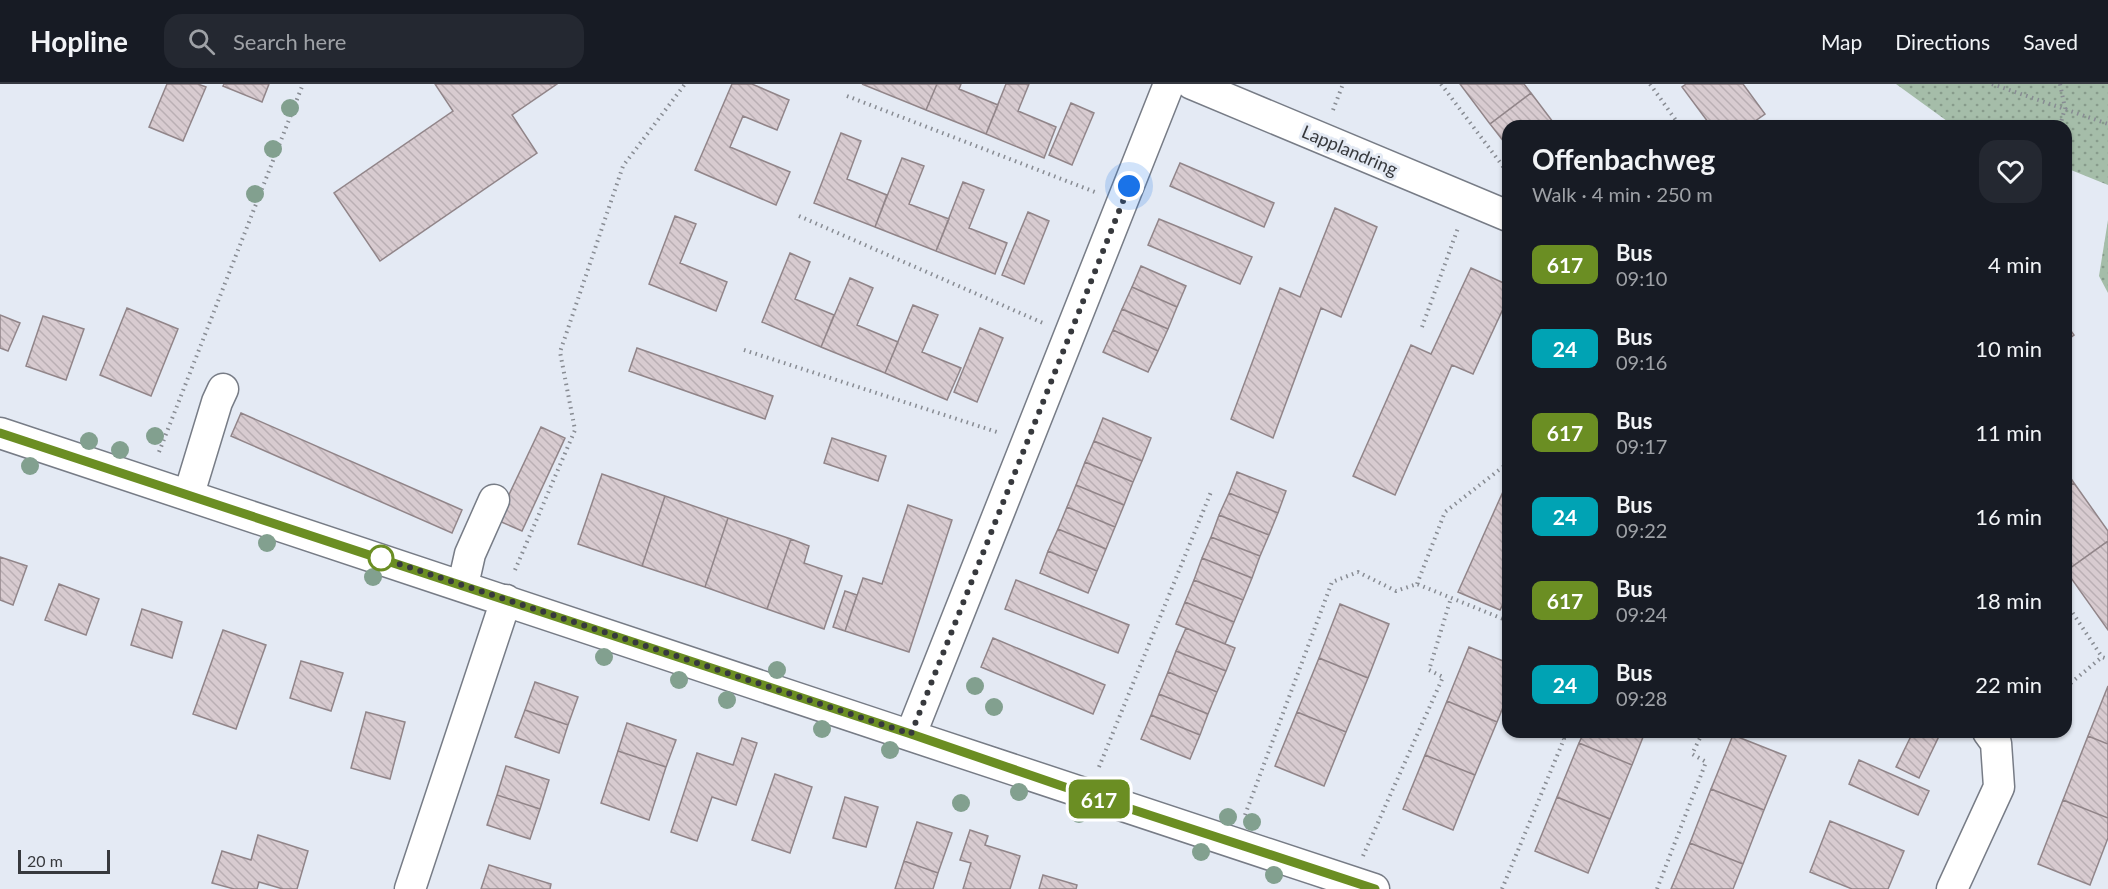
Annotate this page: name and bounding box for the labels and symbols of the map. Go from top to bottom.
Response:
street label: Lapplandring [1299,120,1401,180]
your location [1114,171,1144,201]
unlabelled marker [368,545,394,571]
line badge: 617 [1064,780,1134,818]
scale bar [18,847,110,874]

